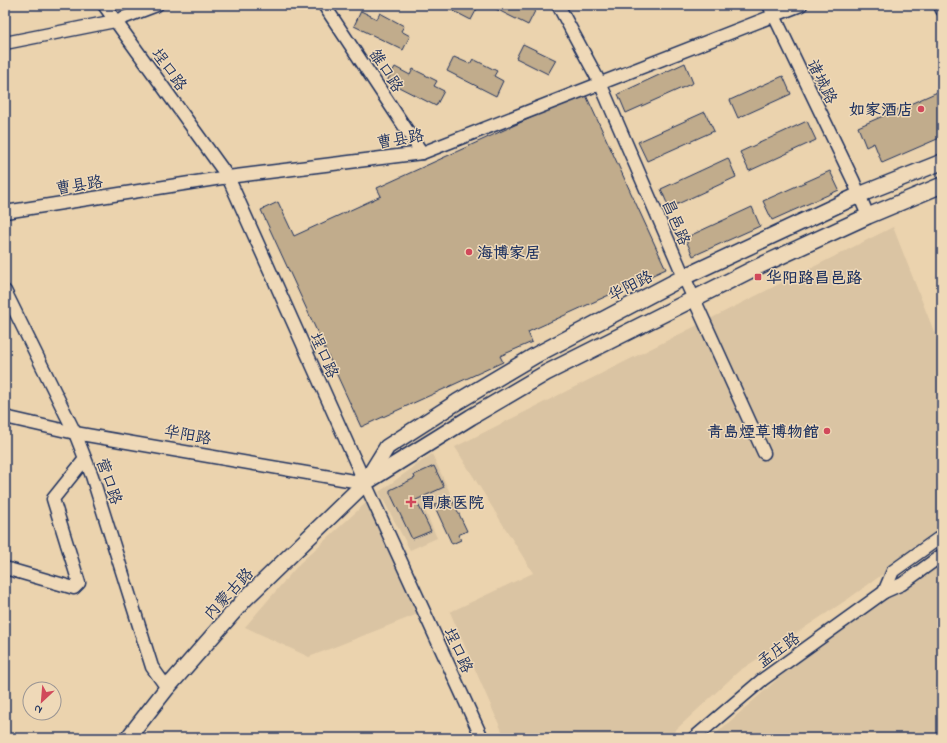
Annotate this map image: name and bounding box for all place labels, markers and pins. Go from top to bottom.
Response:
place label: 如家酒店 [849,99,913,123]
marker: 如家酒店 [916,104,926,114]
place label: 海博家居 [477,242,541,266]
marker: 海博家居 [464,247,474,257]
place label: 华阳路昌邑路 [766,267,862,291]
marker: 华阳路昌邑路 [753,272,763,282]
place label: 青島煙草博物館 [707,421,819,445]
marker: 青島煙草博物館 [822,426,832,436]
place label: 胃康医院 [420,492,484,516]
marker: 胃康医院 [405,496,417,508]

